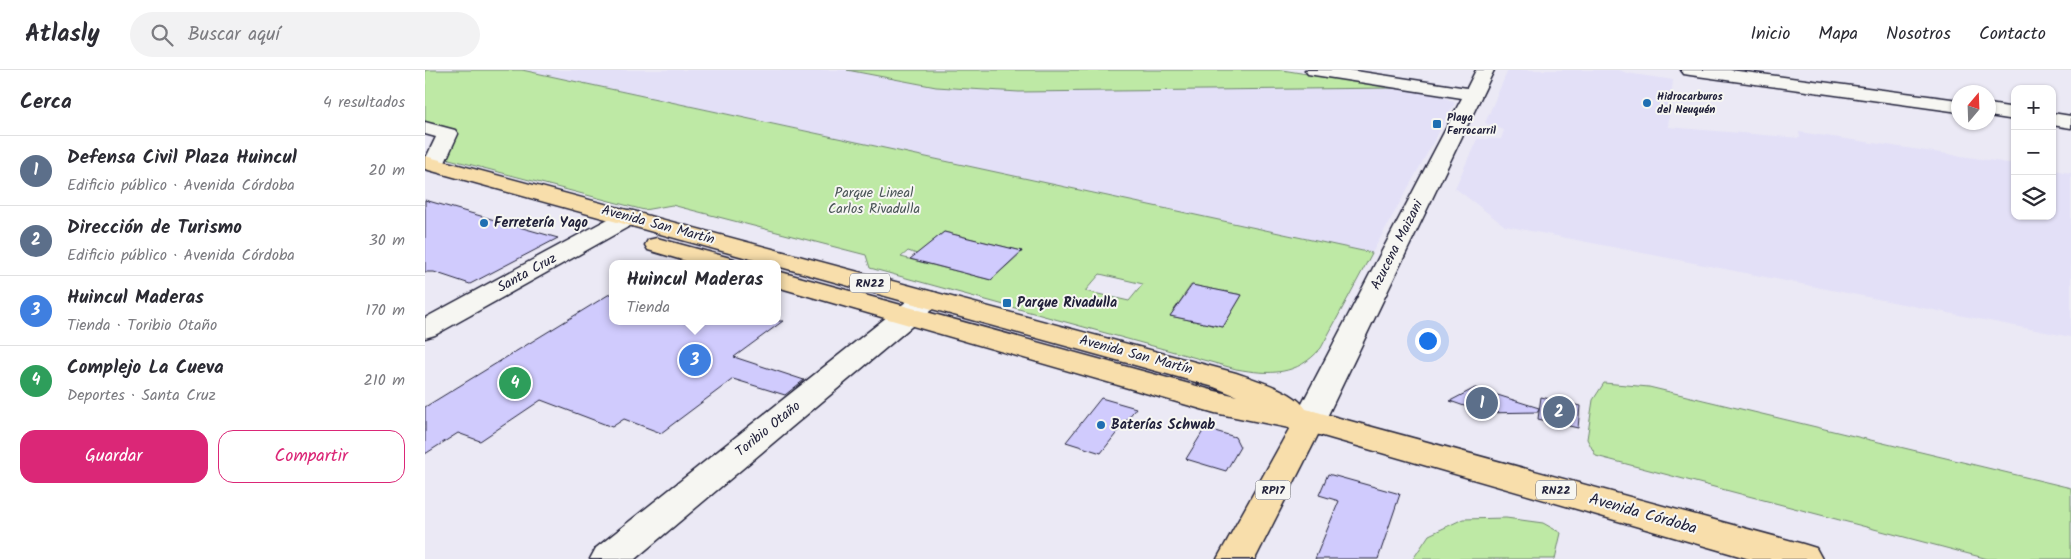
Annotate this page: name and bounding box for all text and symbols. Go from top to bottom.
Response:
search box [130,12,480,57]
text: Atlasly [25,15,100,54]
text: Buscar aquí [188,20,280,50]
text: Inicio [1750,20,1790,49]
text: Mapa [1818,20,1858,49]
text: Nosotros [1886,20,1951,49]
text: Contacto [1979,20,2046,49]
icon: search [148,21,176,49]
north arrow [1951,85,1996,130]
map controls [2011,85,2056,220]
button: + [2011,85,2056,130]
text: Cerca [20,86,72,119]
place label: Hidrocarburos del Neuquén [1657,88,1723,119]
text: 4 resultados [323,90,405,115]
marker: Hidrocarburos del Neuquén [1641,97,1653,109]
place label: Playa Ferrocarril [1447,109,1496,140]
marker: Playa Ferrocarril [1431,118,1443,130]
button: − [2011,130,2056,175]
text: Defensa Civil Plaza Huincul [67,143,297,173]
text: 1 [34,158,38,183]
text: 20 m [369,158,405,183]
text: Edificio público · Avenida Córdoba [67,173,295,198]
button: layers [2011,175,2056,220]
park label: Parque Lineal Carlos Rivadulla [828,182,920,220]
street label: Azucena Maizani [1365,196,1429,294]
street label: Avenida San Martín [599,199,717,251]
place label: Ferretería Yago [494,212,588,234]
text: Dirección de Turismo [67,213,242,243]
marker: Ferretería Yago [478,217,490,229]
text: 2 [31,228,41,253]
text: 30 m [369,228,405,253]
text: Edificio público · Avenida Córdoba [67,243,295,268]
street label: Santa Cruz [493,248,561,298]
popup [609,260,781,325]
text: Huincul Maderas [627,265,763,295]
road number: RN22 [850,274,890,292]
text: Huincul Maderas [67,283,204,313]
place label: Parque Rivadulla [1017,292,1117,314]
text: Tienda [627,295,670,320]
marker: Parque Rivadulla [1001,297,1013,309]
text: 3 [32,298,40,323]
text: 170 m [365,298,405,323]
text: Tienda · Toribio Otaño [67,313,217,338]
your location [1415,328,1441,354]
street label: Avenida San Martín [1077,329,1195,381]
pin: 3 [679,341,711,379]
text: Complejo La Cueva [67,353,224,383]
pin: 4 [499,364,531,402]
text: 4 [32,368,40,393]
text: 210 m [364,368,405,393]
text: Deportes · Santa Cruz [67,383,216,408]
pin: 1 [1466,384,1498,422]
pin: 2 [1543,393,1575,431]
street label: Toribio Otaño [730,396,806,462]
place label: Baterías Schwab [1111,414,1215,436]
marker: Baterías Schwab [1095,419,1107,431]
button: Guardar [20,430,208,483]
button: Compartir [218,430,405,483]
road number: RP17 [1255,480,1291,500]
road number: RN22 [1536,480,1576,500]
street label: Avenida Córdoba [1586,487,1700,541]

